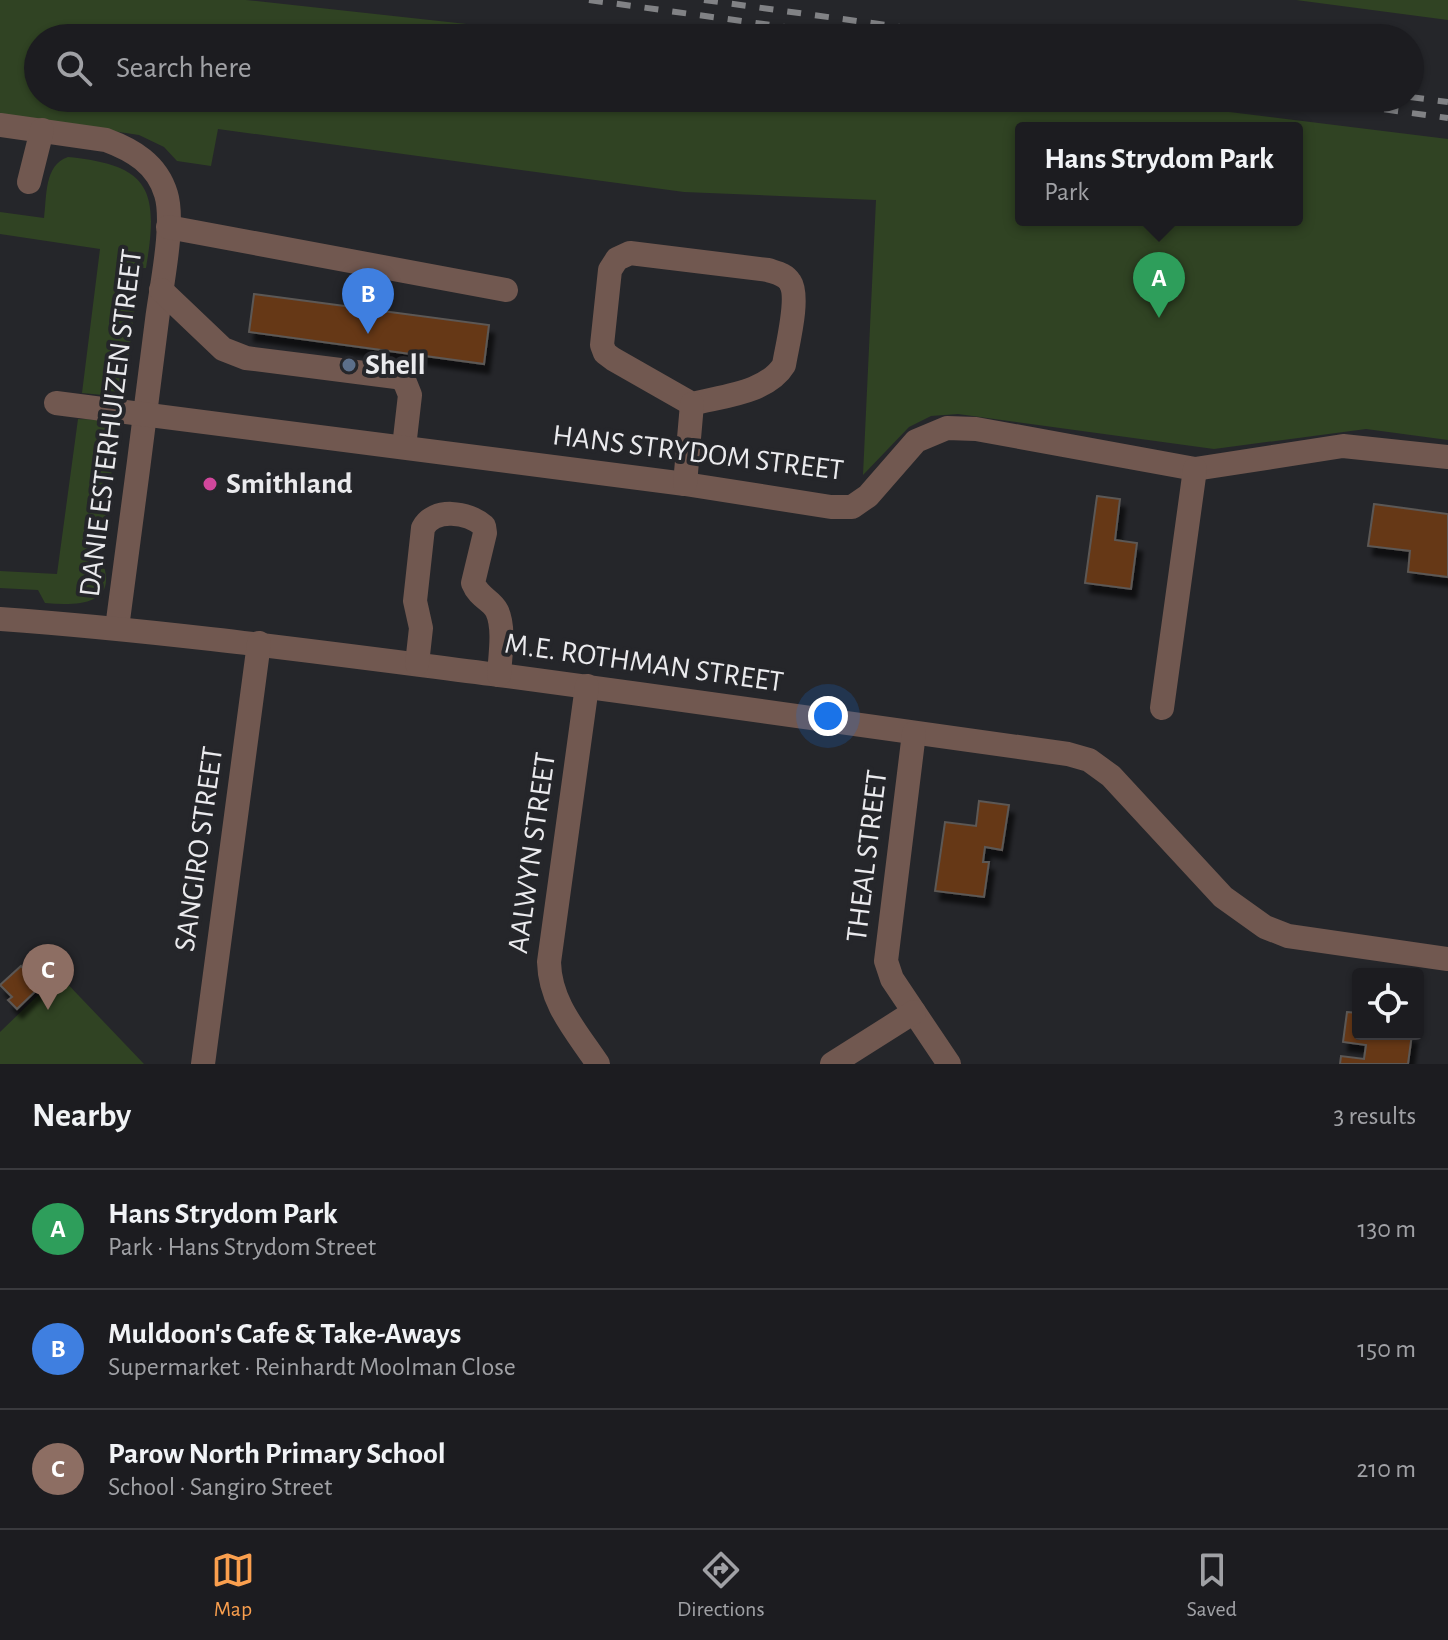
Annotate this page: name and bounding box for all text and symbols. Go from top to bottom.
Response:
search box [24,24,1424,112]
icon: search [52,46,96,90]
text: Search here [116,53,252,83]
popup [1015,122,1303,226]
text: Hans Strydom Park [1044,144,1274,174]
text: Park [1044,179,1089,205]
street label: DANIE ESTERHUIZEN STREET [75,247,147,598]
pin: A [1133,252,1185,318]
pin: B [342,268,394,334]
place label: Shell [365,350,426,380]
marker: Shell [340,356,358,374]
street label: HANS STRYDOM STREET [551,420,846,486]
place label: Smithland [226,469,353,499]
marker: Smithland [201,475,219,493]
street label: M.E. ROTHMAN STREET [503,629,786,697]
your location [808,696,848,736]
street label: SANGIRO STREET [170,744,228,953]
street label: AALWYN STREET [503,750,561,955]
street label: THEAL STREET [842,768,892,944]
pin: C [22,944,74,1010]
map controls [1352,968,1424,1040]
button: locate [1352,968,1424,1040]
text: Nearby [32,1099,131,1133]
text: 3 results [1333,1103,1416,1129]
text: Hans Strydom Park [108,1199,338,1229]
text: A [50,1216,66,1242]
text: 130 m [1358,1216,1416,1242]
text: Park · Hans Strydom Street [108,1234,376,1260]
text: Muldoon's Cafe & Take-Aways [108,1319,461,1349]
text: B [50,1336,66,1362]
text: 150 m [1357,1336,1416,1362]
text: Supermarket · Reinhardt Moolman Close [108,1354,516,1380]
text: Parow North Primary School [108,1439,446,1469]
text: C [51,1456,65,1482]
text: 210 m [1356,1456,1416,1482]
text: School · Sangiro Street [108,1474,332,1500]
tab: Map [211,1548,255,1622]
tab: Directions [677,1548,765,1622]
tab: Saved [1187,1548,1237,1622]

